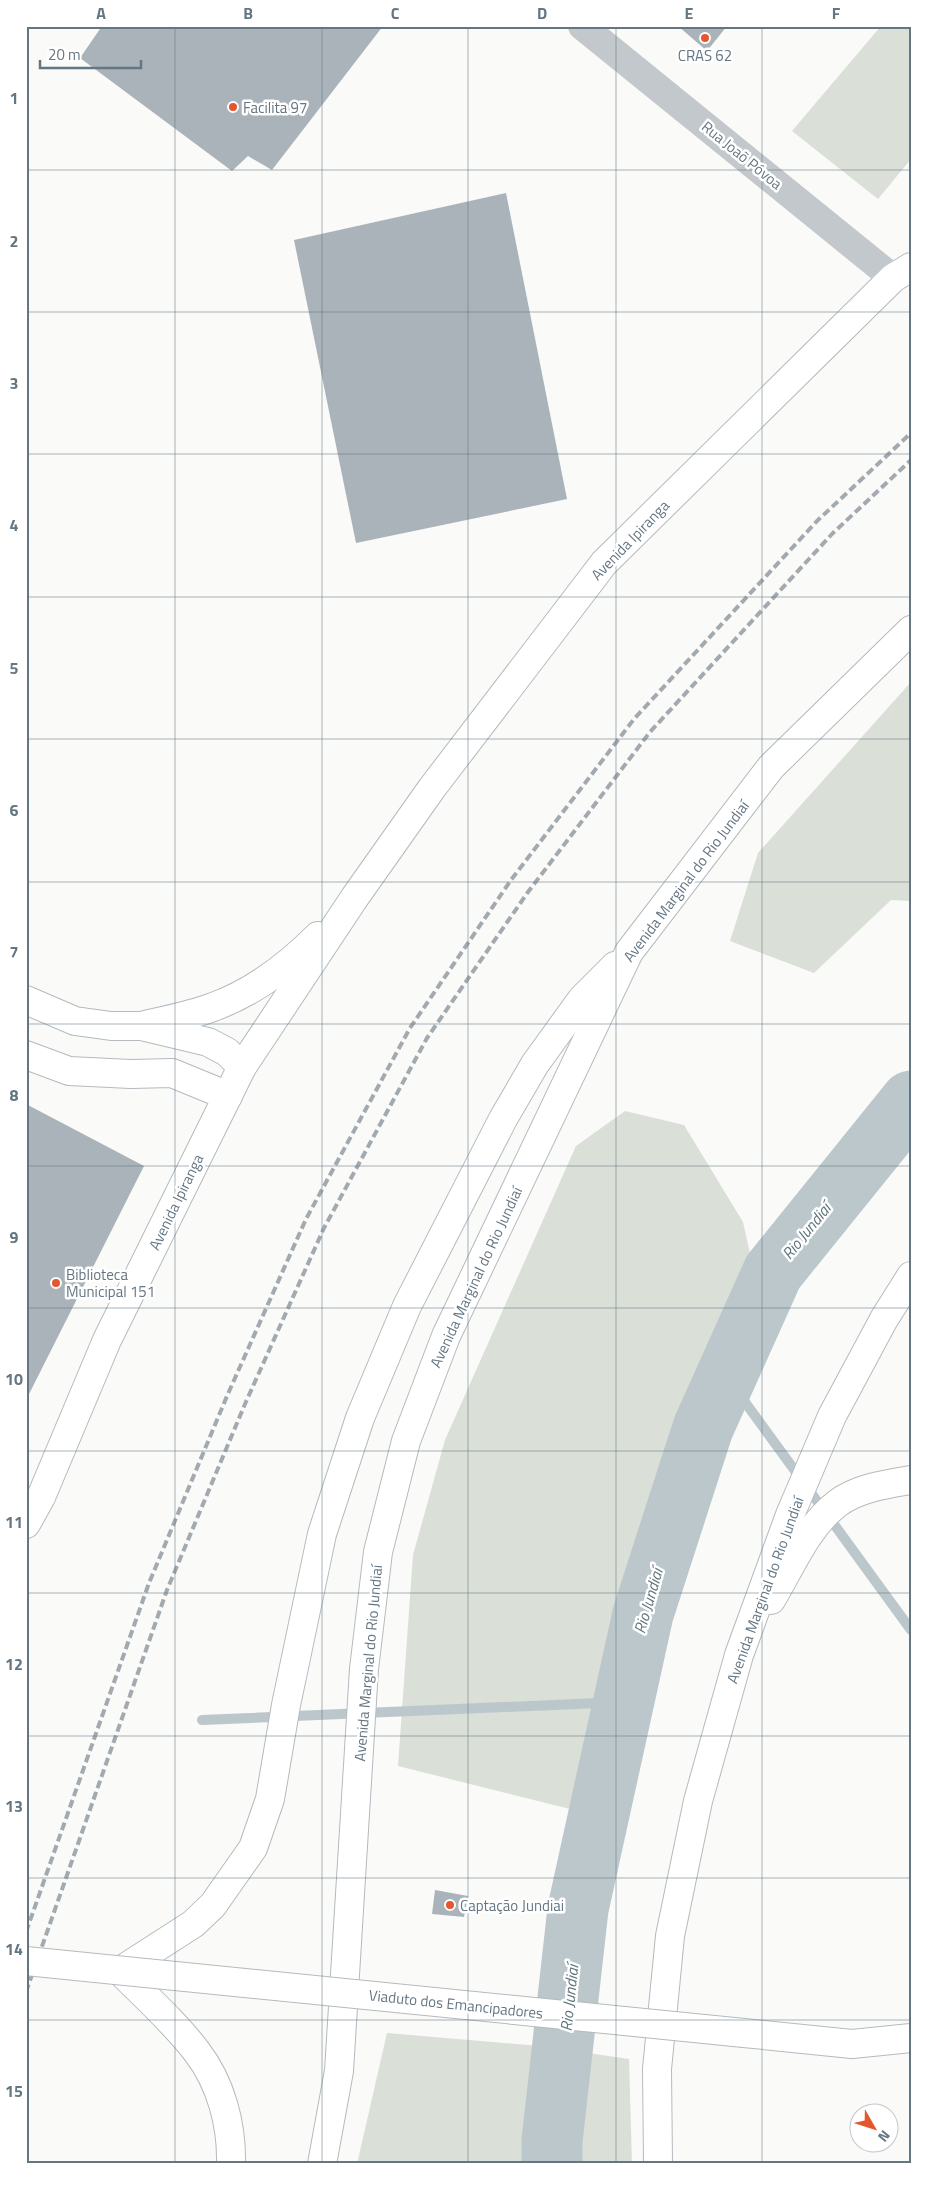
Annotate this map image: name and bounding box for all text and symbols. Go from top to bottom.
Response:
text: A [96,1,106,25]
text: B [243,1,253,25]
text: C [391,1,400,25]
text: D [537,1,547,25]
text: E [685,1,694,25]
text: F [832,1,841,25]
marker: CRAS 62 [699,32,711,44]
scale bar [40,38,141,70]
text: 20 m [48,43,81,66]
place label: CRAS 62 [678,44,732,67]
text: 1 [10,86,18,110]
place label: Facilita 97 [243,96,307,119]
marker: Facilita 97 [227,101,239,113]
street label: Rua Joaõ Póvoa [697,115,788,195]
text: 2 [10,229,18,253]
text: 3 [10,371,18,395]
street label: Avenida Ipiranga [586,494,675,585]
text: 4 [10,513,19,537]
text: 5 [10,656,19,680]
street label: Avenida Marginal do Rio Jundiaí [617,794,756,967]
text: 6 [10,798,19,822]
text: 7 [10,940,18,964]
text: 8 [10,1083,19,1107]
street label: Avenida Ipiranga [143,1150,209,1254]
street label: Avenida Marginal do Rio Jundiaí [424,1181,529,1371]
water label: Rio Jundiaí [776,1195,839,1264]
text: 9 [10,1225,19,1249]
place label: Biblioteca Municipal 151 [66,1263,155,1303]
marker: Biblioteca Municipal 151 [50,1277,62,1289]
text: 10 [5,1367,23,1391]
street label: Avenida Marginal do Rio Jundiaí [720,1492,810,1687]
text: 11 [5,1510,23,1534]
street label: Avenida Marginal do Rio Jundiaí [348,1562,388,1762]
water label: Rio Jundiaí [627,1562,670,1636]
text: 12 [5,1652,23,1676]
text: 13 [5,1794,23,1818]
place label: Captação Jundiai [460,1894,564,1917]
marker: Captação Jundiai [444,1899,456,1911]
text: 14 [5,1937,23,1961]
water label: Rio Jundiaí [554,1960,585,2032]
street label: Viaduto dos Emancipadores [368,1983,544,2025]
text: 15 [5,2079,23,2103]
north arrow [850,2102,900,2152]
text: N [873,2126,896,2147]

